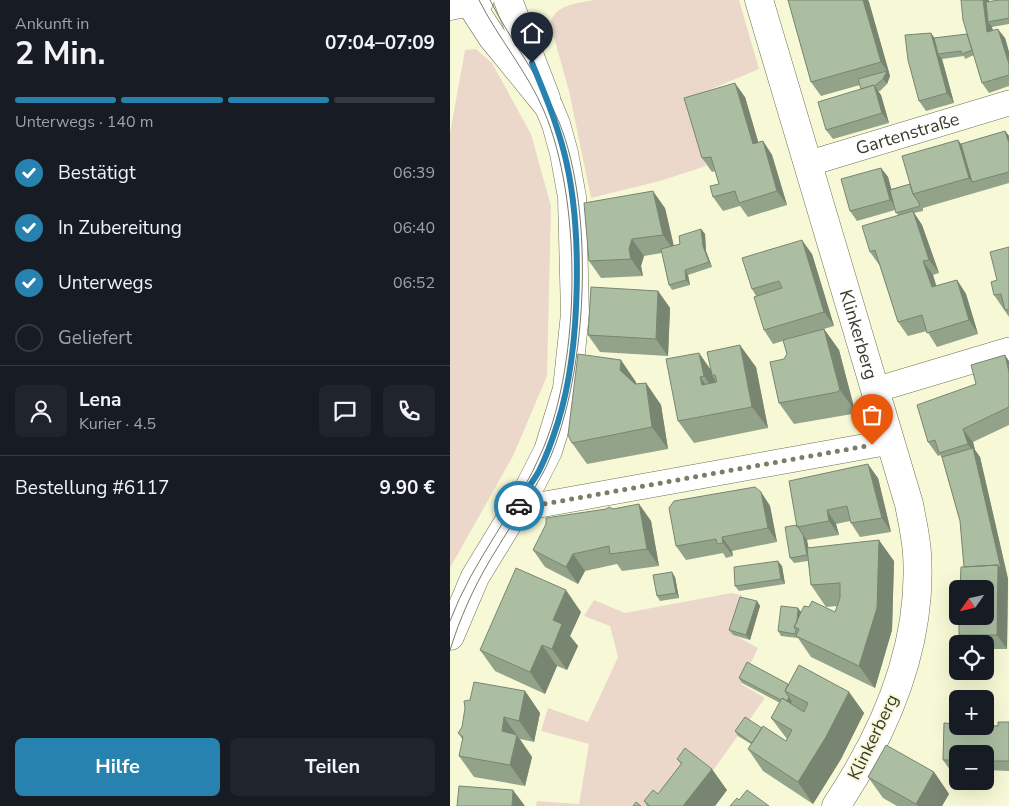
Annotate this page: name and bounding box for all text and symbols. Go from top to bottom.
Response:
pin [511,12,553,63]
text: Ankunft in [15,13,89,35]
icon: home [518,19,546,47]
text: 07:04–07:09 [325,30,435,56]
text: 2 Min. [15,32,105,75]
street label: Gartenstraße [853,107,962,161]
text: Unterwegs · 140 m [15,111,153,133]
icon: check [15,159,43,187]
text: Bestätigt [58,160,136,186]
text: 06:39 [393,162,435,184]
icon: check [15,214,43,242]
text: In Zubereitung [58,215,182,241]
text: 06:40 [393,217,435,239]
icon: check [15,269,43,297]
text: Unterwegs [58,270,153,296]
text: 06:52 [393,272,435,294]
street label: Klinkerberg [834,287,883,382]
text: Geliefert [58,325,132,351]
button: person [15,385,67,437]
button: chat [319,385,371,437]
button: phone [383,385,435,437]
text: Lena [79,387,121,413]
pin [851,394,893,445]
icon: bag [858,401,886,429]
text: Kurier · 4.5 [79,413,156,435]
text: Bestellung #6117 [15,475,169,501]
text: 9.90 € [380,475,435,501]
courier [494,481,544,531]
icon: car [505,492,533,520]
north arrow [949,580,994,625]
map controls [949,580,994,790]
button: locate [949,635,994,680]
street label: Klinkerberg [842,690,904,784]
button: + [949,690,994,735]
button: Hilfe [15,738,220,796]
button: Teilen [230,738,435,796]
button: − [949,745,994,790]

